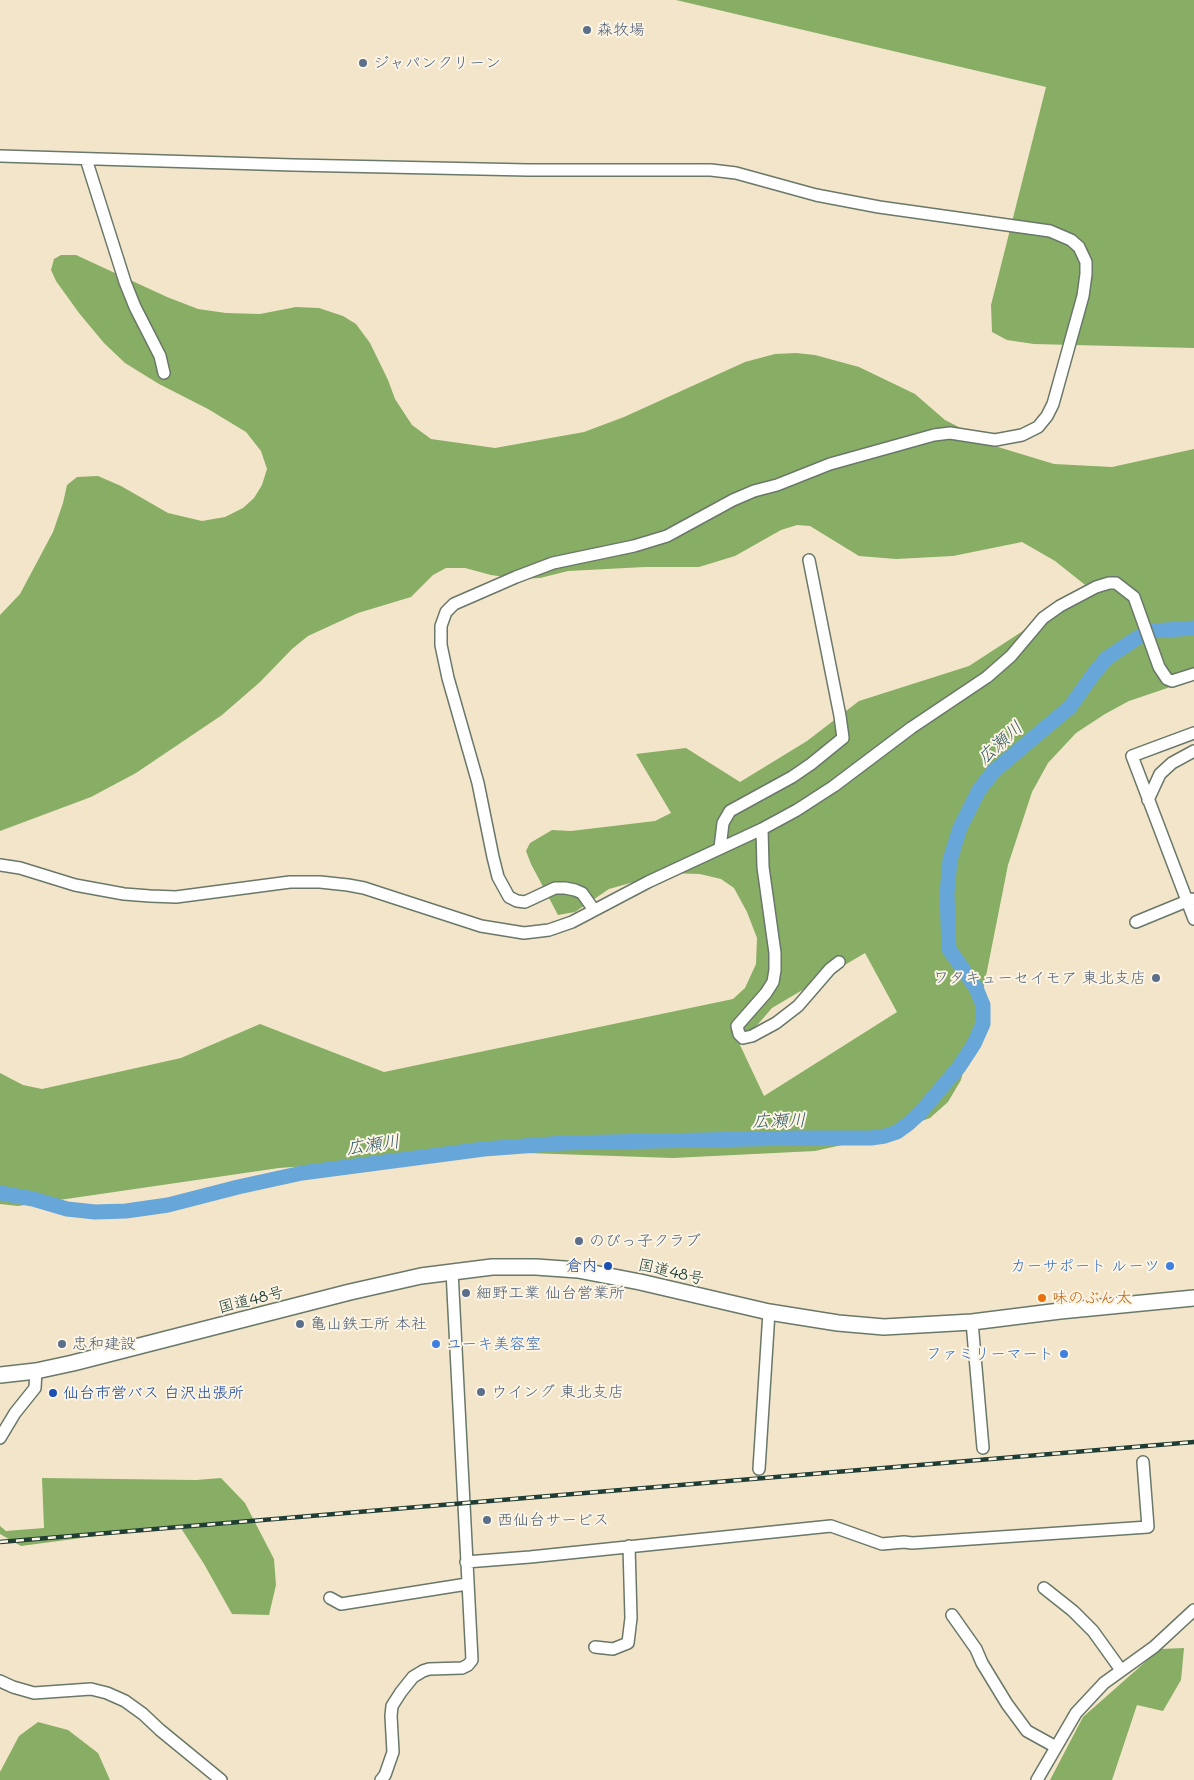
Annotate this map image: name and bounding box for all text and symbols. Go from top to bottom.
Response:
place label: 森牧場 [597,20,645,40]
marker: 森牧場 [581,24,593,36]
place label: ジャパンクリーン [373,53,501,73]
marker: ジャパンクリーン [357,57,369,69]
water label: 広瀬川 [973,717,1027,769]
place label: ワタキューセイモア 東北支店 [933,968,1146,988]
marker: ワタキューセイモア 東北支店 [1150,972,1162,984]
water label: 広瀬川 [752,1110,806,1132]
water label: 広瀬川 [345,1131,401,1159]
place label: のびっ子クラブ [589,1231,701,1251]
marker: のびっ子クラブ [573,1235,585,1247]
street label: 国道48号 [636,1255,706,1289]
place label: 倉内 [566,1256,598,1276]
place label: カーサポート ルーツ [1010,1256,1160,1276]
marker: 倉内 [602,1260,614,1272]
marker: カーサポート ルーツ [1164,1260,1176,1272]
street label: 国道48号 [216,1283,286,1317]
place label: 細野工業 仙台営業所 [476,1283,625,1303]
marker: 細野工業 仙台営業所 [460,1287,472,1299]
place label: 味のぶん太 [1052,1288,1132,1308]
marker: 味のぶん太 [1036,1292,1048,1304]
place label: 亀山鉄工所 本社 [310,1314,427,1334]
marker: 亀山鉄工所 本社 [294,1318,306,1330]
place label: 忠和建設 [72,1334,136,1354]
place label: ユーキ美容室 [446,1334,541,1354]
marker: 忠和建設 [56,1338,68,1350]
marker: ユーキ美容室 [430,1338,442,1350]
place label: ファミリーマート [926,1344,1054,1364]
marker: ファミリーマート [1058,1348,1070,1360]
place label: ウイング 東北支店 [491,1382,624,1402]
place label: 仙台市営バス 白沢出張所 [63,1383,244,1403]
marker: ウイング 東北支店 [475,1386,487,1398]
marker: 仙台市営バス 白沢出張所 [47,1387,59,1399]
place label: 西仙台サービス [497,1510,609,1530]
marker: 西仙台サービス [481,1514,493,1526]

